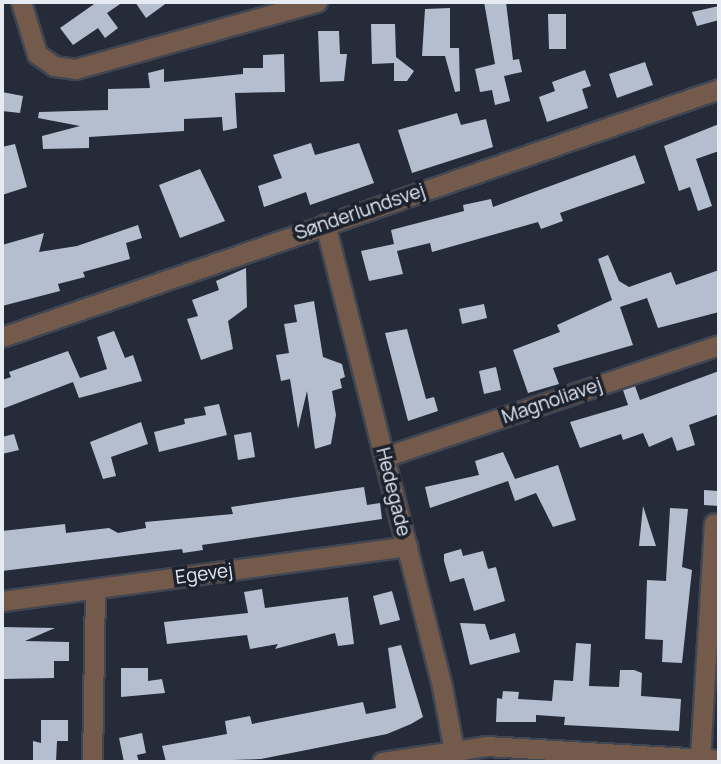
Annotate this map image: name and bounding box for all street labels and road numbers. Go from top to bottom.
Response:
street label: Sønderlundsvej [292,179,428,245]
street label: Magnoliavej [499,373,605,429]
street label: Hedegade [371,445,415,539]
street label: Egevej [174,559,234,589]

